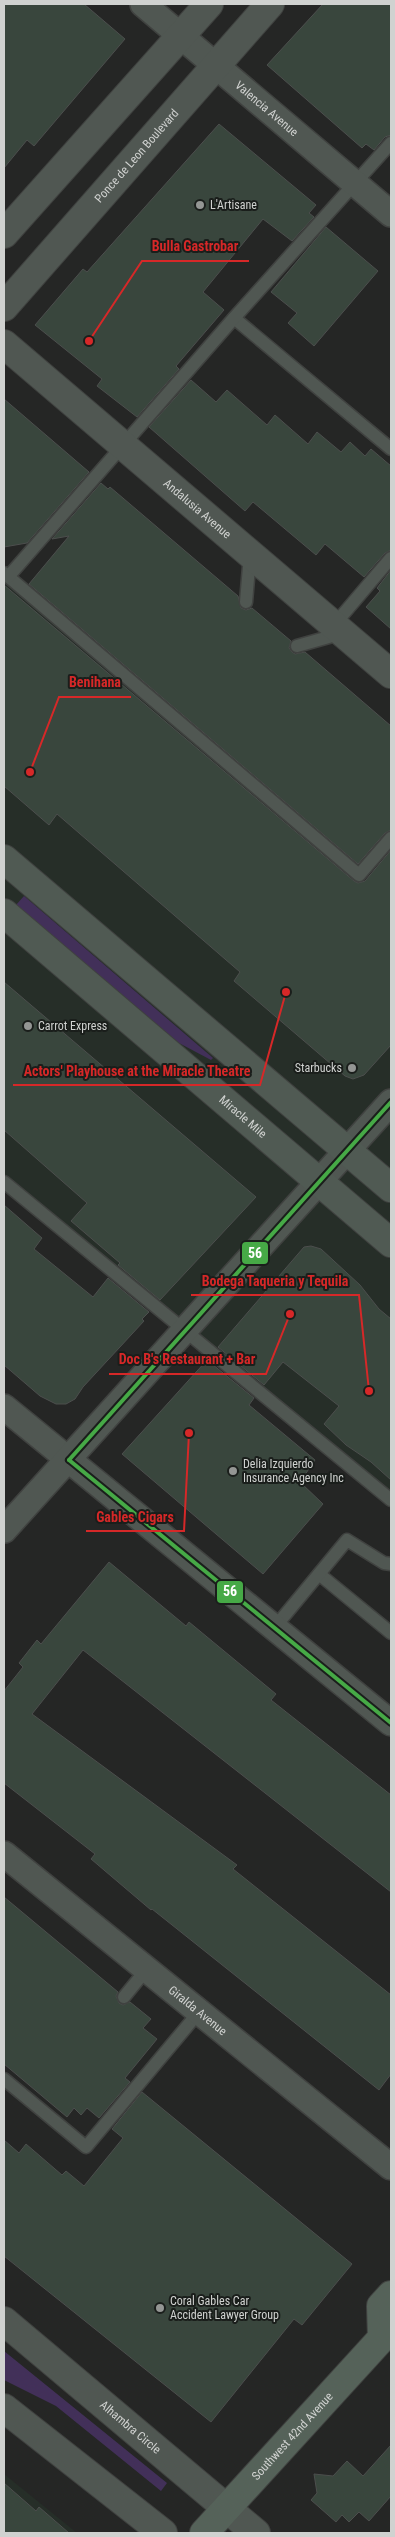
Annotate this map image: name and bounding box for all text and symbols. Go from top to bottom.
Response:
street label: Valencia Avenue [232,78,301,139]
street label: Ponce de Leon Boulevard [92,106,181,206]
place label: L'Artisane [210,198,257,212]
marker: L'Artisane [194,199,206,211]
callout: Bulla Gastrobar [142,232,249,261]
text: Bulla Gastrobar [152,238,239,254]
street label: Andalusia Avenue [161,476,234,542]
callout: Benihana [59,668,131,697]
text: Benihana [69,674,121,690]
place label: Carrot Express [38,1019,107,1033]
marker: Carrot Express [22,1020,34,1032]
callout: Actors' Playhouse at the Miracle Theatre [13,1056,260,1085]
place label: Starbucks [295,1061,342,1075]
marker: Starbucks [346,1062,358,1074]
text: Actors' Playhouse at the Miracle Theatre [24,1063,251,1079]
street label: Miracle Mile [216,1093,270,1141]
line badge: 56 [241,1241,269,1265]
text: 56 [248,1245,262,1261]
callout: Bodega Taqueria y Tequila [191,1266,359,1295]
text: Bodega Taqueria y Tequila [202,1273,349,1289]
callout: Doc B's Restaurant + Bar [109,1345,266,1374]
text: Doc B's Restaurant + Bar [119,1351,256,1367]
place label: Delia Izquierdo Insurance Agency Inc [243,1457,344,1485]
marker: Delia Izquierdo Insurance Agency Inc [227,1465,239,1477]
callout: Gables Cigars [86,1502,184,1531]
text: Gables Cigars [96,1509,174,1525]
line badge: 56 [216,1580,244,1604]
text: 56 [223,1583,237,1599]
street label: Giralda Avenue [166,1983,230,2039]
place label: Coral Gables Car Accident Lawyer Group [170,2294,279,2322]
marker: Coral Gables Car Accident Lawyer Group [154,2302,166,2314]
street label: Southwest 42nd Avenue [249,2389,336,2483]
street label: Alhambra Circle [97,2398,164,2457]

